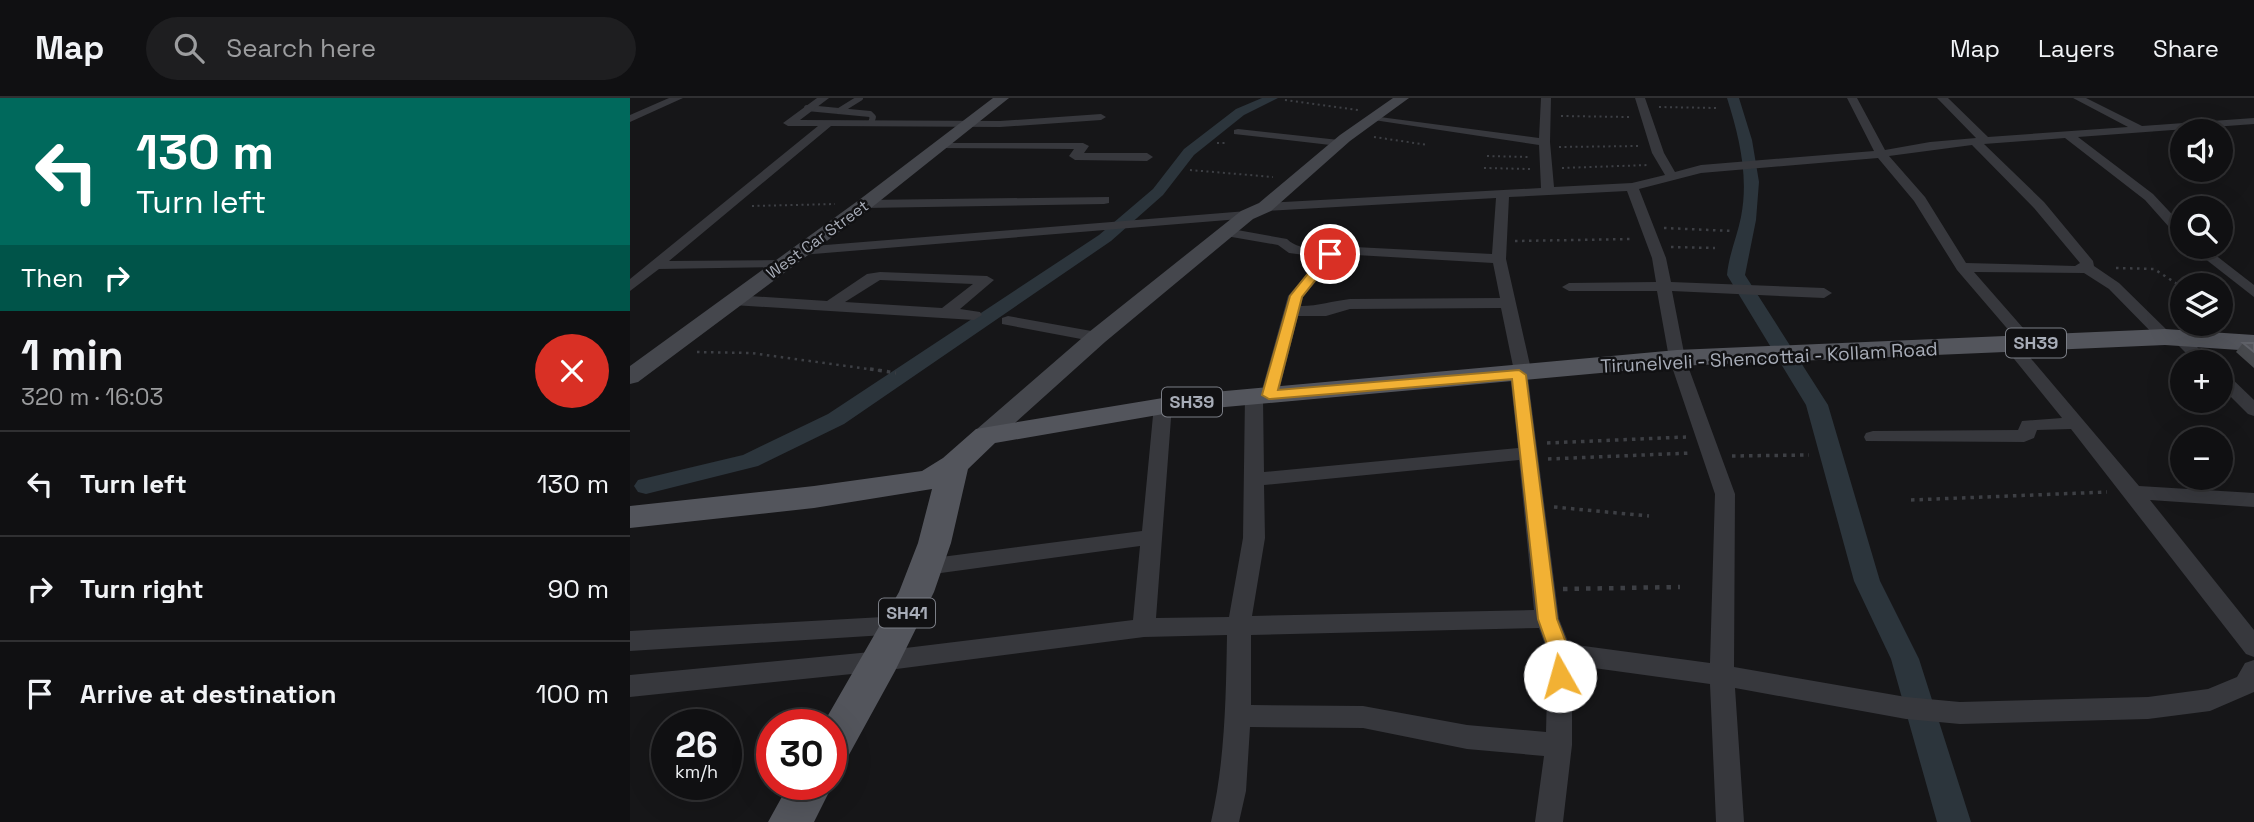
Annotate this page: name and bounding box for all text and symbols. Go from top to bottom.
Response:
search box [146,17,636,80]
text: Map [35,27,104,69]
icon: search [170,29,208,67]
text: Search here [226,31,376,65]
text: Map [1950,33,2000,64]
text: Layers [2038,33,2115,64]
text: Share [2153,33,2219,64]
map controls [2170,119,2233,490]
button: sound [2170,119,2233,182]
text: 130 m [136,121,274,183]
icon: left [21,126,112,217]
text: Turn left [136,182,266,222]
street label: West Car Street [762,195,873,284]
button: search [2170,196,2233,259]
pin [1300,224,1360,284]
icon: arrive [1311,235,1349,273]
icon: right [98,259,136,297]
text: Then [21,261,84,295]
button: layers [2170,273,2233,336]
road number: SH39 [2006,328,2066,358]
text: 1 min [21,329,124,382]
button: close [535,334,609,408]
street label: Tirunelveli - Shencottai - Kollam Road [1600,336,1938,379]
button: + [2170,350,2233,413]
text: 320 m · 16:03 [21,382,163,412]
road number: SH39 [1162,388,1222,416]
button: − [2170,427,2233,490]
icon: left [21,465,59,503]
text: Turn left [80,467,187,501]
text: 130 m [537,467,609,501]
icon: right [21,570,59,608]
text: Turn right [80,572,204,606]
text: 90 m [547,572,609,606]
road number: SH41 [879,598,935,628]
position arrow [1523,639,1597,713]
icon: arrive [21,675,59,713]
text: Arrive at destination [80,677,337,711]
text: 100 m [536,677,609,711]
speed limit sign: 30 [756,709,847,800]
text: 26 [675,723,718,767]
text: km/h [675,760,718,783]

